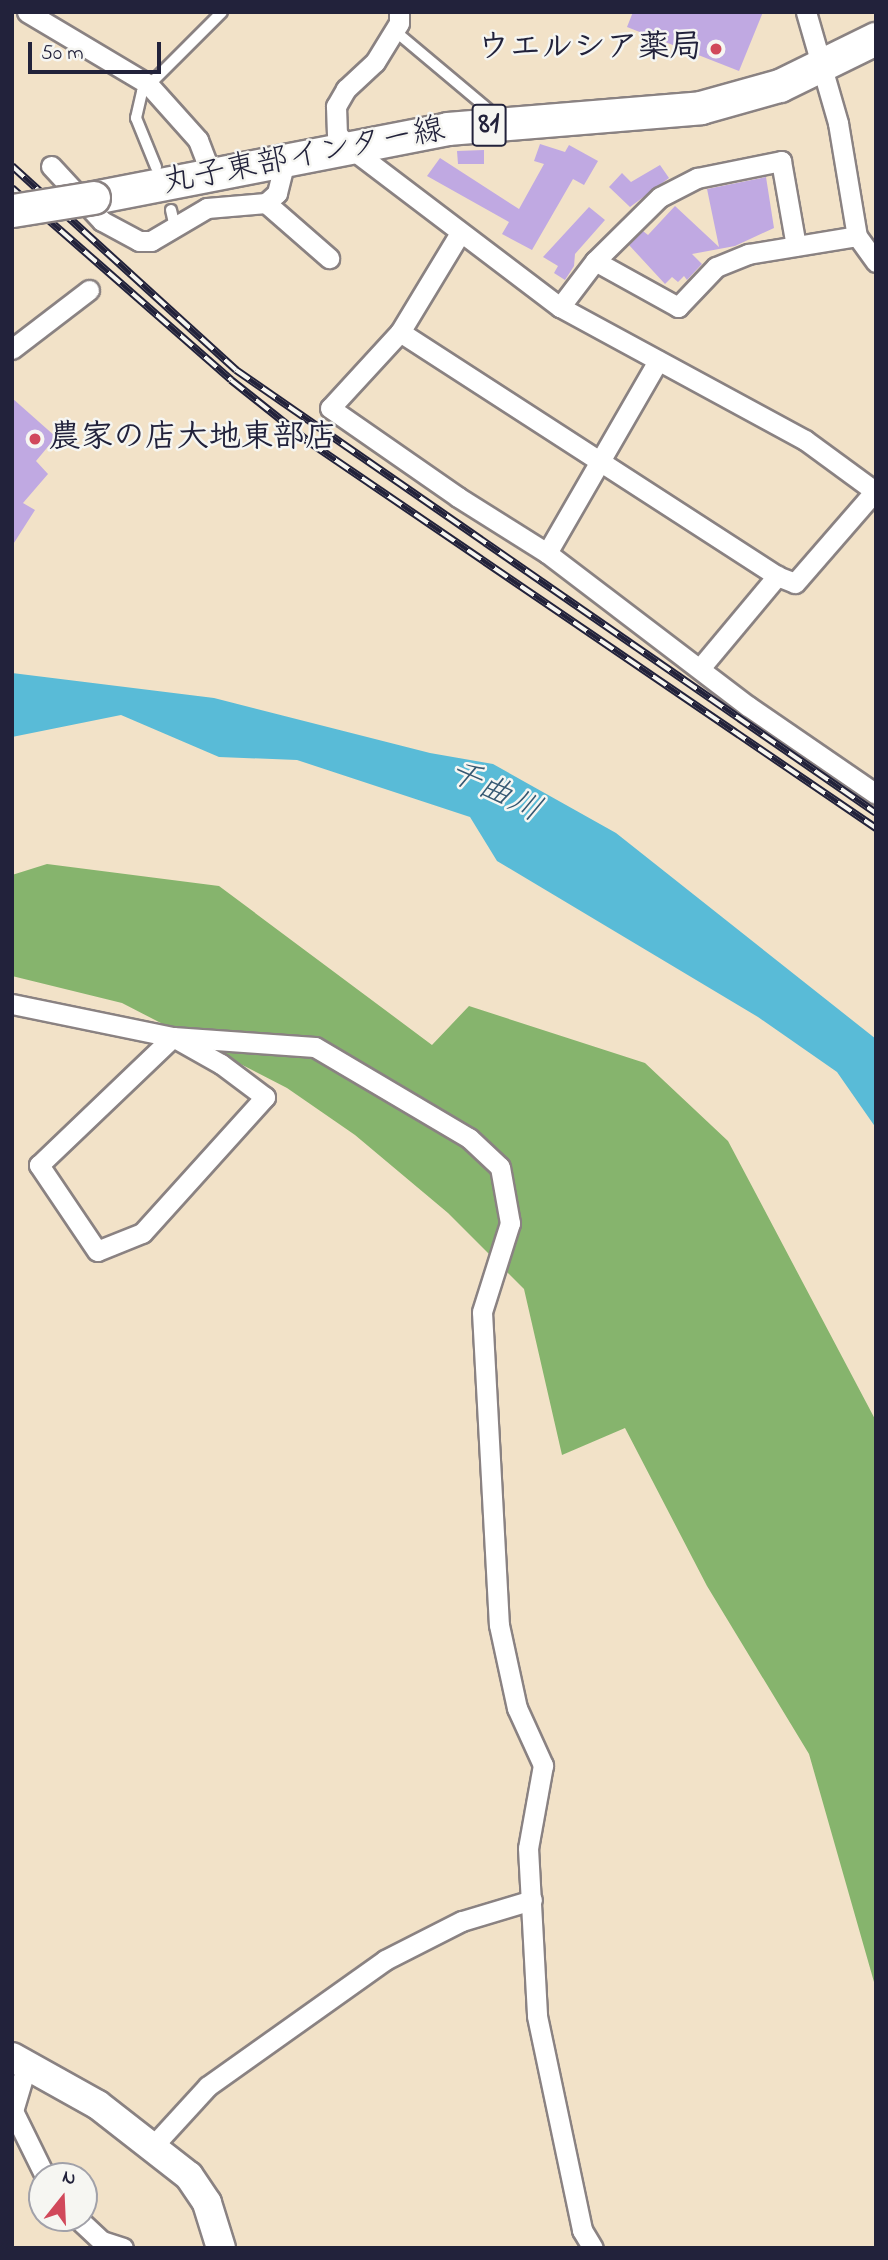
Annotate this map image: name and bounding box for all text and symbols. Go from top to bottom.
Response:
scale bar [32,28,164,72]
place label: ウエルシア薬局 [478,30,702,68]
text: 50 m [41,39,84,69]
marker: ウエルシア薬局 [708,41,724,57]
road number: 81 [472,99,506,152]
street label: 丸子東部インター線 [159,112,449,204]
place label: 農家の店大地東部店 [49,420,337,458]
marker: 農家の店大地東部店 [27,431,43,447]
water label: 千曲川 [441,754,547,832]
north arrow [28,2162,98,2232]
text: N [59,2164,79,2193]

